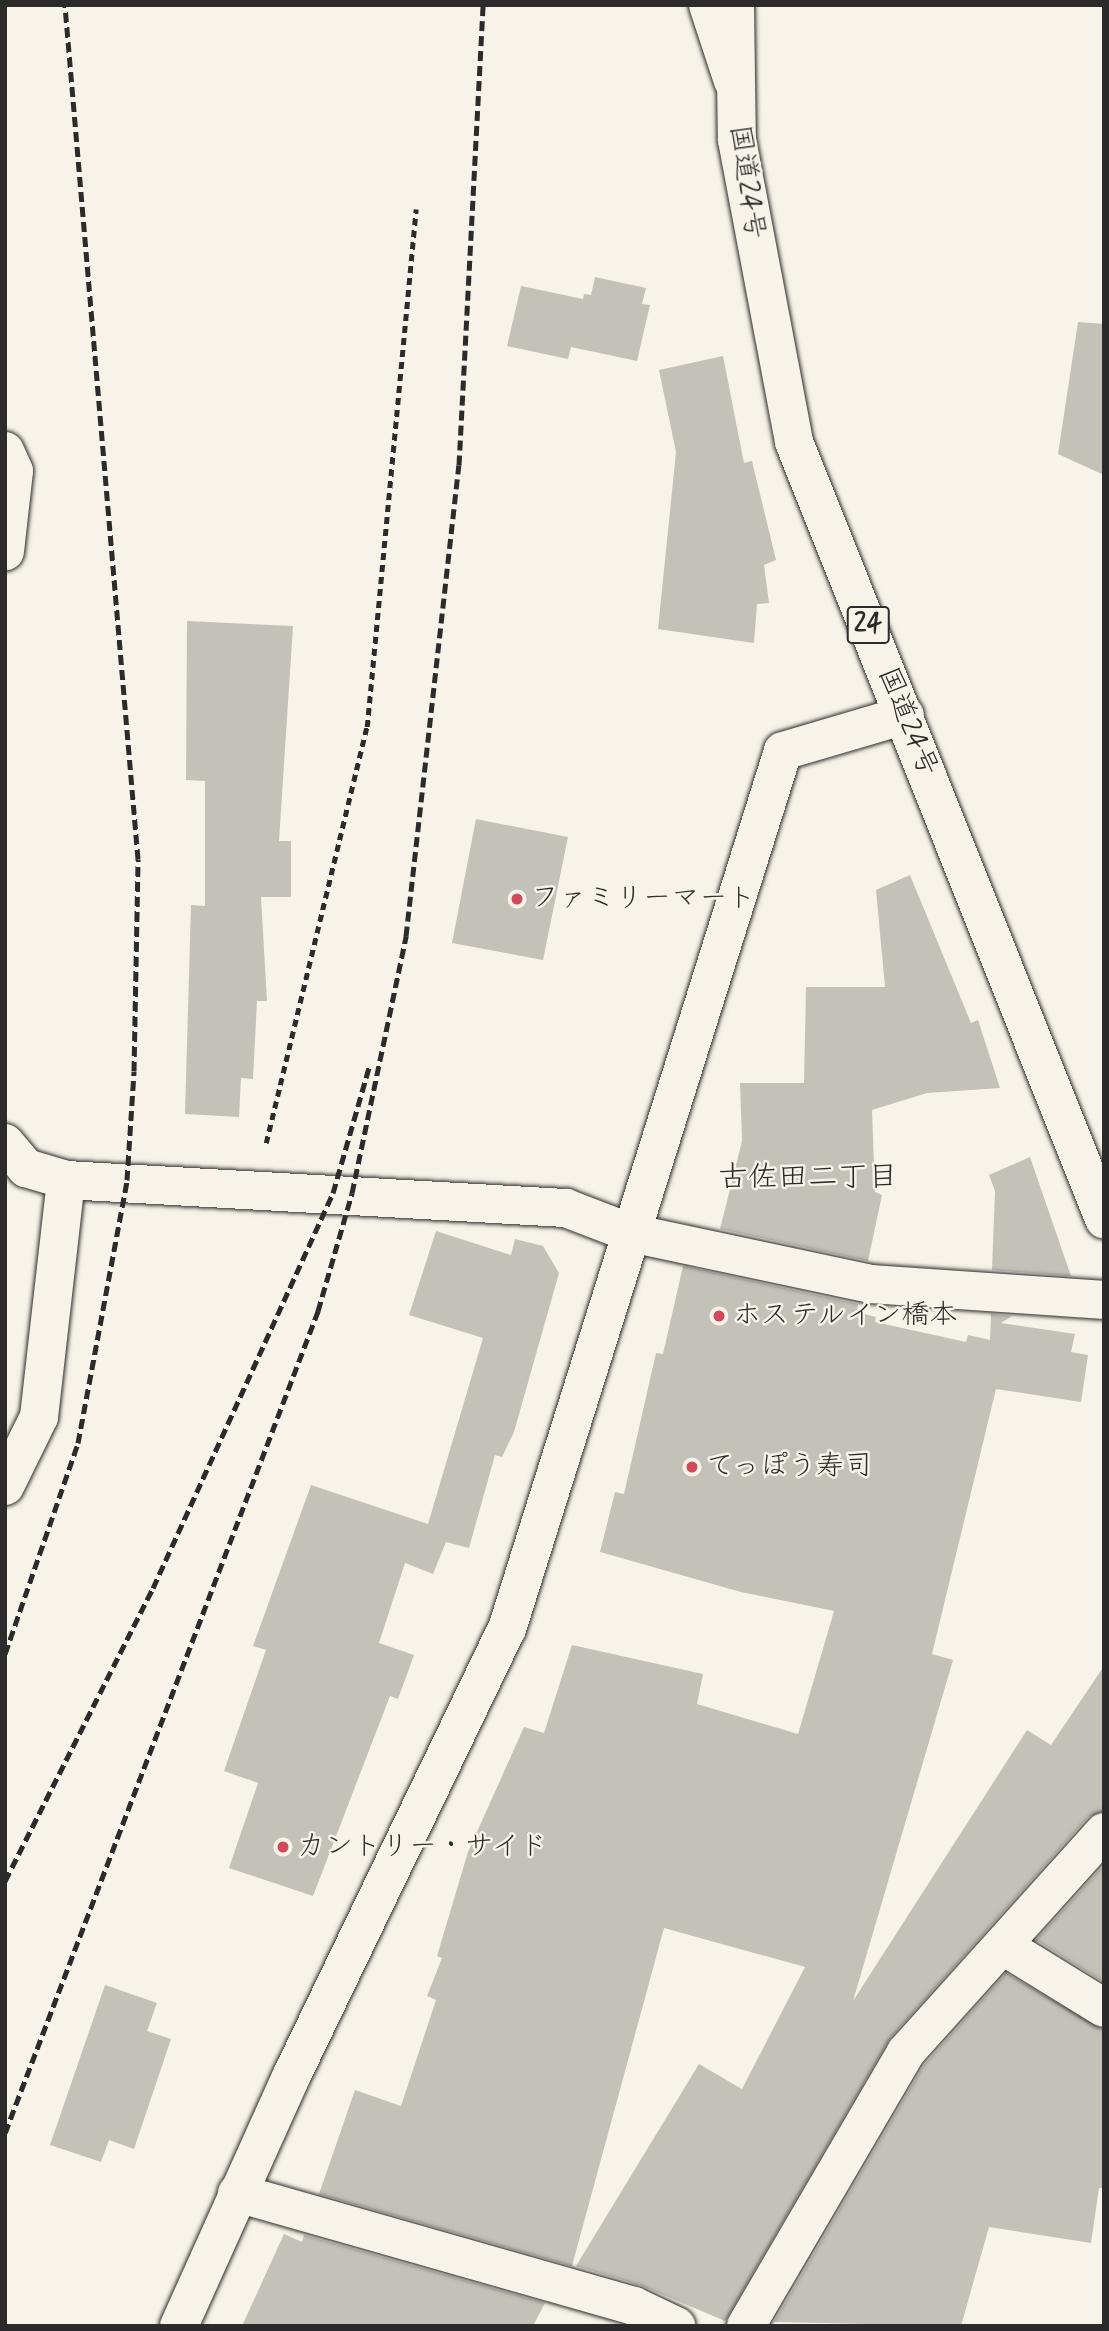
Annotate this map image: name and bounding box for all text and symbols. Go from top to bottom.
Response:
street label: 国道24号 [721,123,771,241]
road number: 24 [845,603,891,648]
street label: 国道24号 [870,663,944,781]
place label: ファミリーマート [531,882,755,916]
marker: ファミリーマート [509,891,525,907]
district label: 古佐田二丁目 [718,1160,898,1196]
place label: ホステルイン橋本 [733,1299,957,1333]
marker: ホステルイン橋本 [711,1308,727,1324]
place label: てっぽう寿司 [706,1450,874,1484]
marker: てっぽう寿司 [684,1459,700,1475]
place label: カントリー・サイド [297,1830,549,1864]
marker: カントリー・サイド [275,1839,291,1855]

